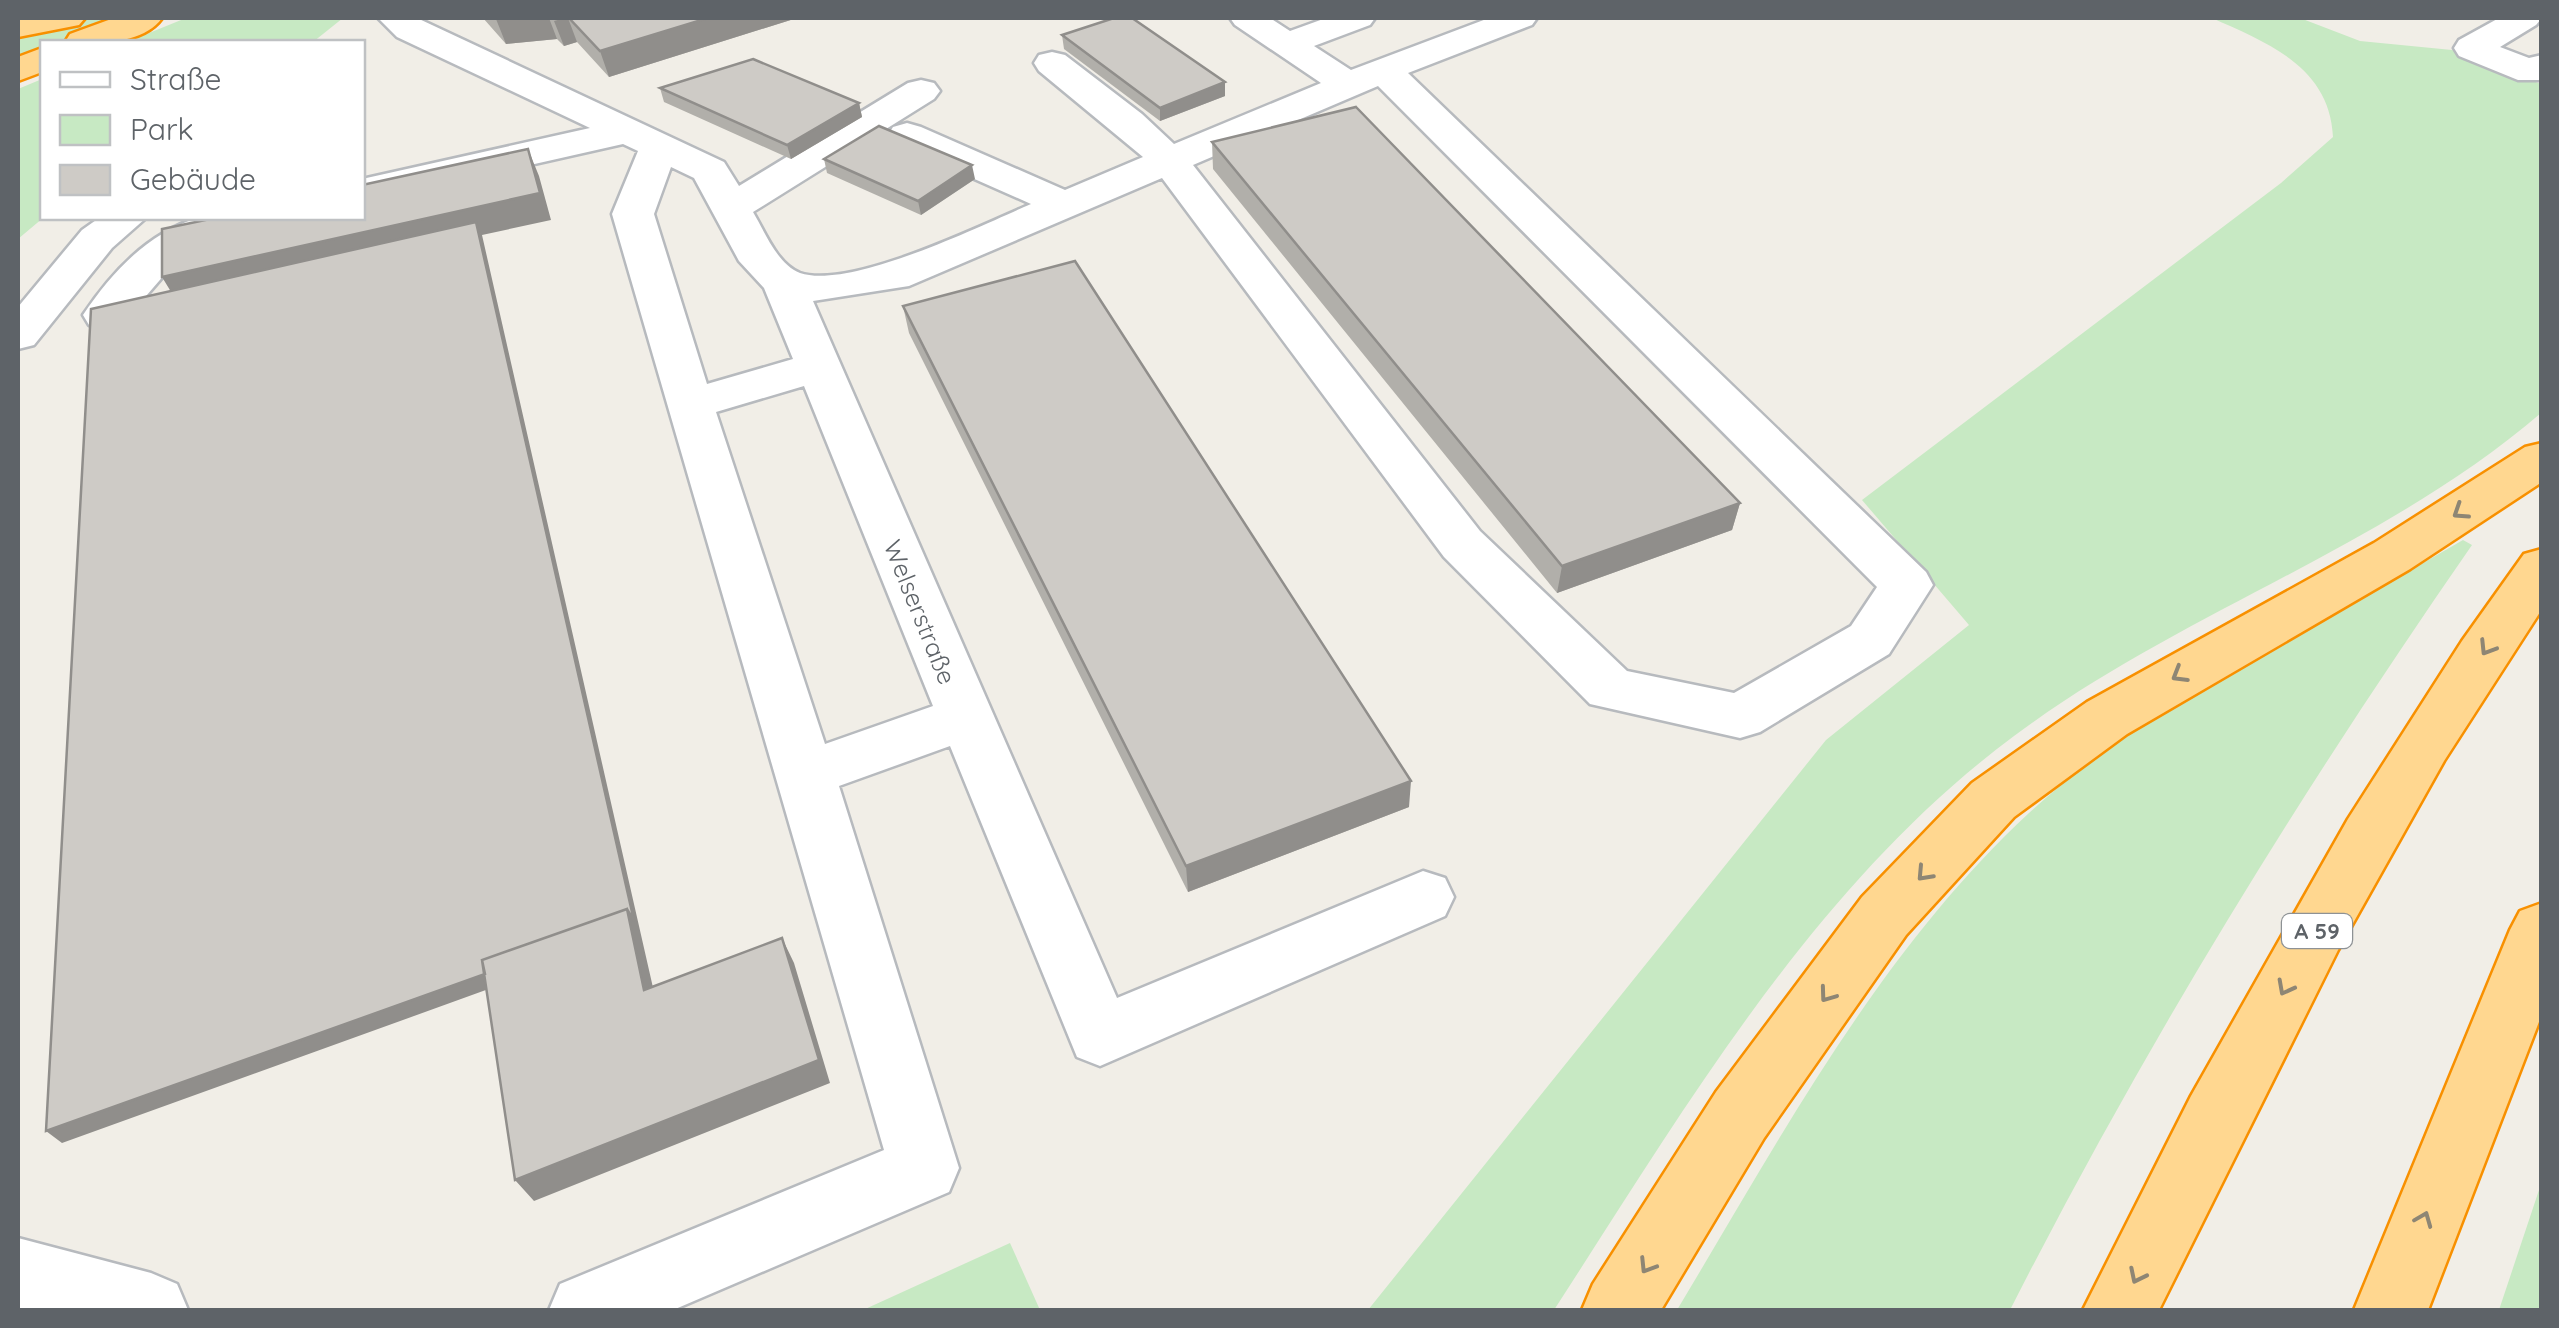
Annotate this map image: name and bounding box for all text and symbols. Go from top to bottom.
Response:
legend [40,40,365,220]
text: Straße [130,60,222,98]
text: Park [130,110,194,148]
text: Gebäude [130,160,256,198]
one-way arrow [2452,499,2470,518]
street label: Welserstraße [877,535,964,689]
one-way arrow [2481,637,2500,655]
one-way arrow [2172,663,2190,682]
one-way arrow [1918,862,1936,880]
road number: A 59 [2282,914,2352,948]
one-way arrow [2278,977,2298,995]
one-way arrow [1821,984,1838,1002]
one-way arrow [2413,1211,2433,1229]
one-way arrow [1640,1255,1659,1273]
one-way arrow [2129,1266,2149,1284]

